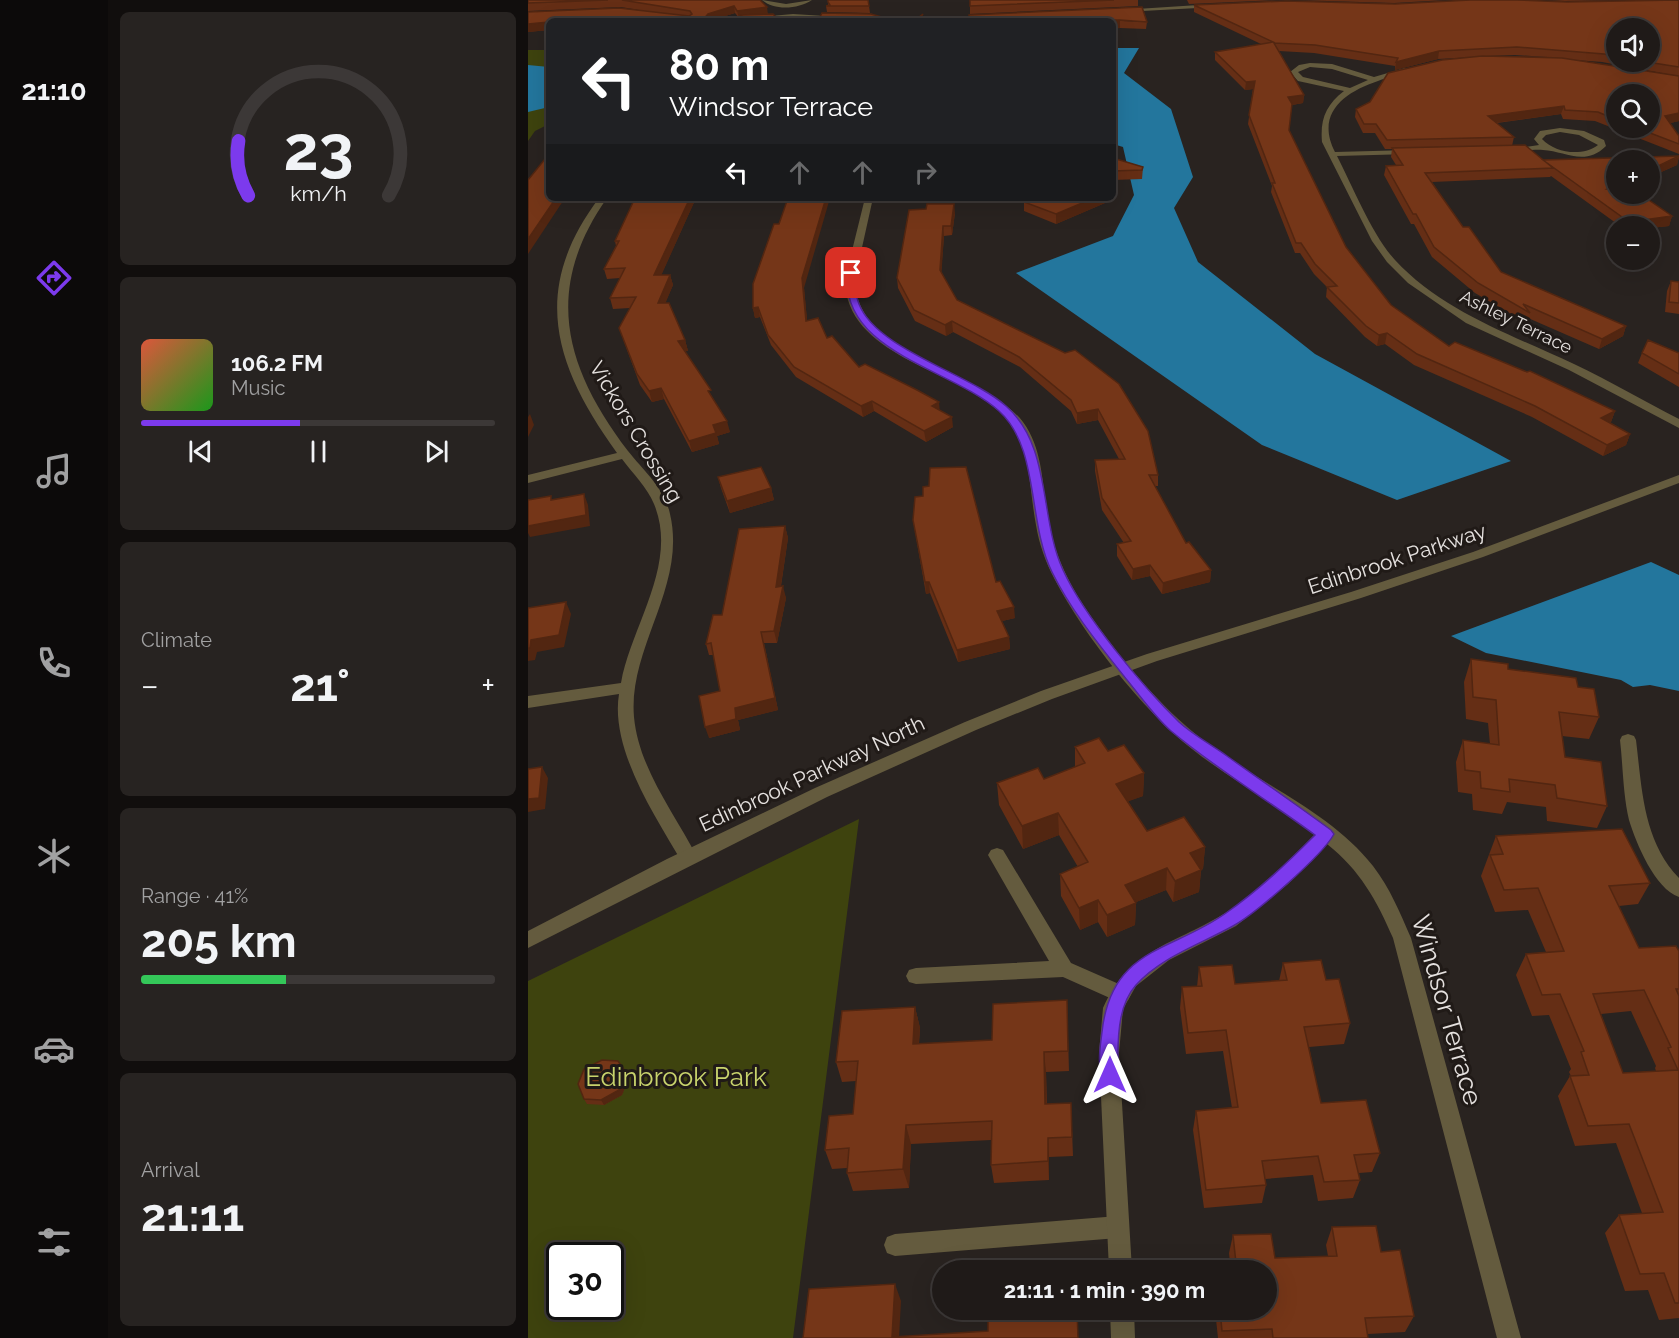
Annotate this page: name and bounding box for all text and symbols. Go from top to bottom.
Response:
map controls [1606,18,1660,270]
button: sound [1606,18,1660,72]
text: 80 m [669,41,769,90]
icon: left [570,42,648,120]
text: 21:10 [21,75,87,106]
button: search [1606,84,1660,138]
text: Windsor Terrace [669,91,873,122]
text: 23 [283,111,353,185]
button: + [1606,150,1660,204]
icon: left [720,156,753,189]
icon: ahead [783,156,816,189]
icon: ahead [846,156,879,189]
icon: right [909,156,942,189]
text: km/h [290,181,346,206]
button: − [1606,216,1660,270]
pin [825,247,876,298]
icon: arrive [834,256,867,289]
icon: directions [33,257,75,299]
street label: Ashley Terrace [1457,285,1576,358]
text: 106.2 FM [231,350,323,376]
street label: Vickors Crossing [584,357,688,507]
text: Music [231,376,285,400]
icon: previous [184,435,217,468]
icon: pause [302,435,335,468]
icon: next [420,435,453,468]
icon: music [33,450,75,492]
street label: Edinbrook Parkway [1305,518,1489,599]
text: Climate [141,628,212,652]
icon: phone [33,642,75,684]
text: 21° [290,659,350,712]
text: − [141,666,159,705]
text: + [481,666,495,705]
street label: Edinbrook Parkway North [695,710,929,837]
icon: climate [33,835,75,877]
text: Range · 41% [141,884,248,908]
street label: Windsor Terrace [1405,911,1489,1109]
text: 205 km [141,915,297,968]
icon: car [33,1028,75,1070]
position arrow [1078,1043,1142,1107]
park label: Edinbrook Park [585,1062,767,1092]
text: Arrival [141,1158,200,1182]
text: 21:11 [141,1189,244,1242]
icon: filters [33,1221,75,1263]
speed limit sign: 30 [546,1242,624,1320]
text: 21:11 · 1 min · 390 m [1004,1277,1205,1303]

